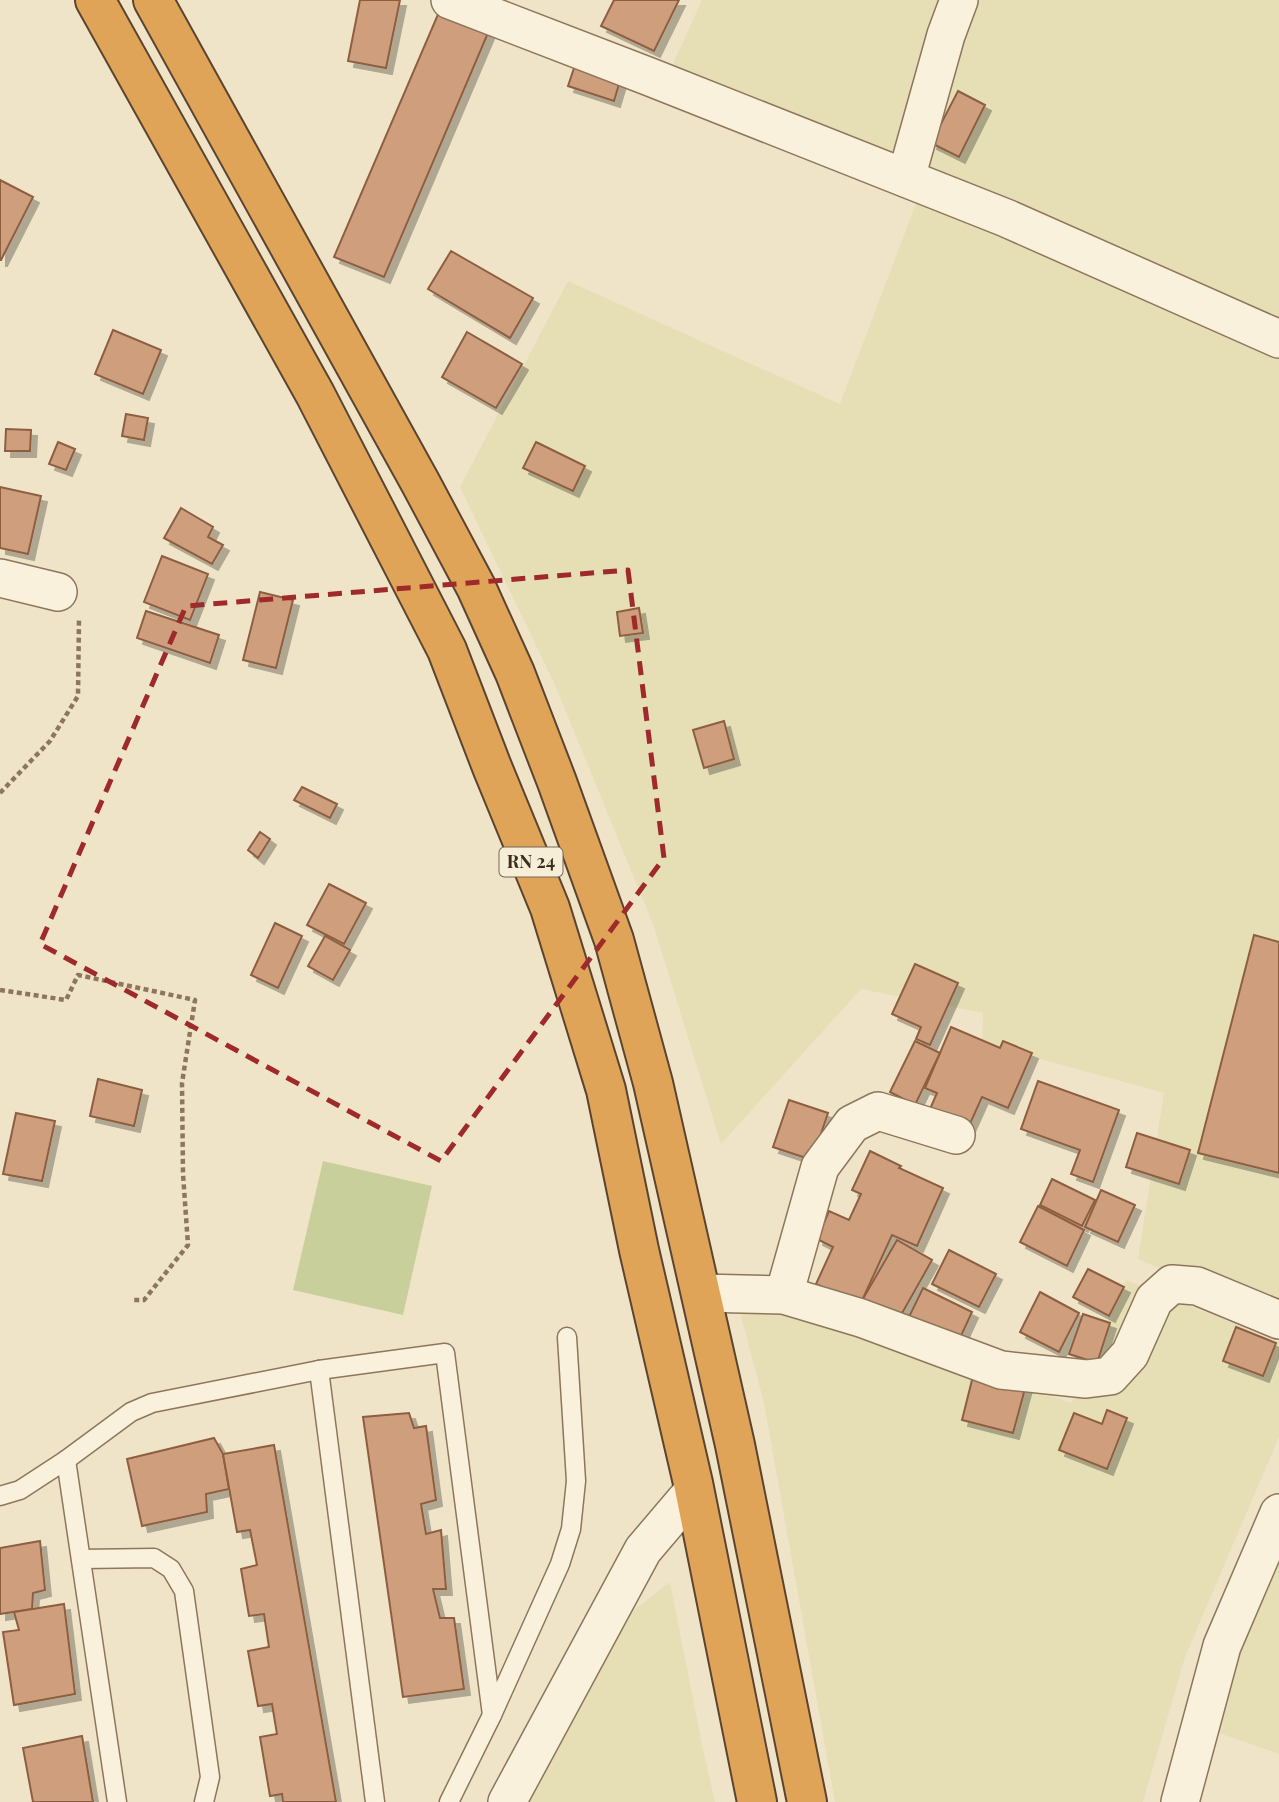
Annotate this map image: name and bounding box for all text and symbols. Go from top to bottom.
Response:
road number: RN 24 [500,848,562,876]

